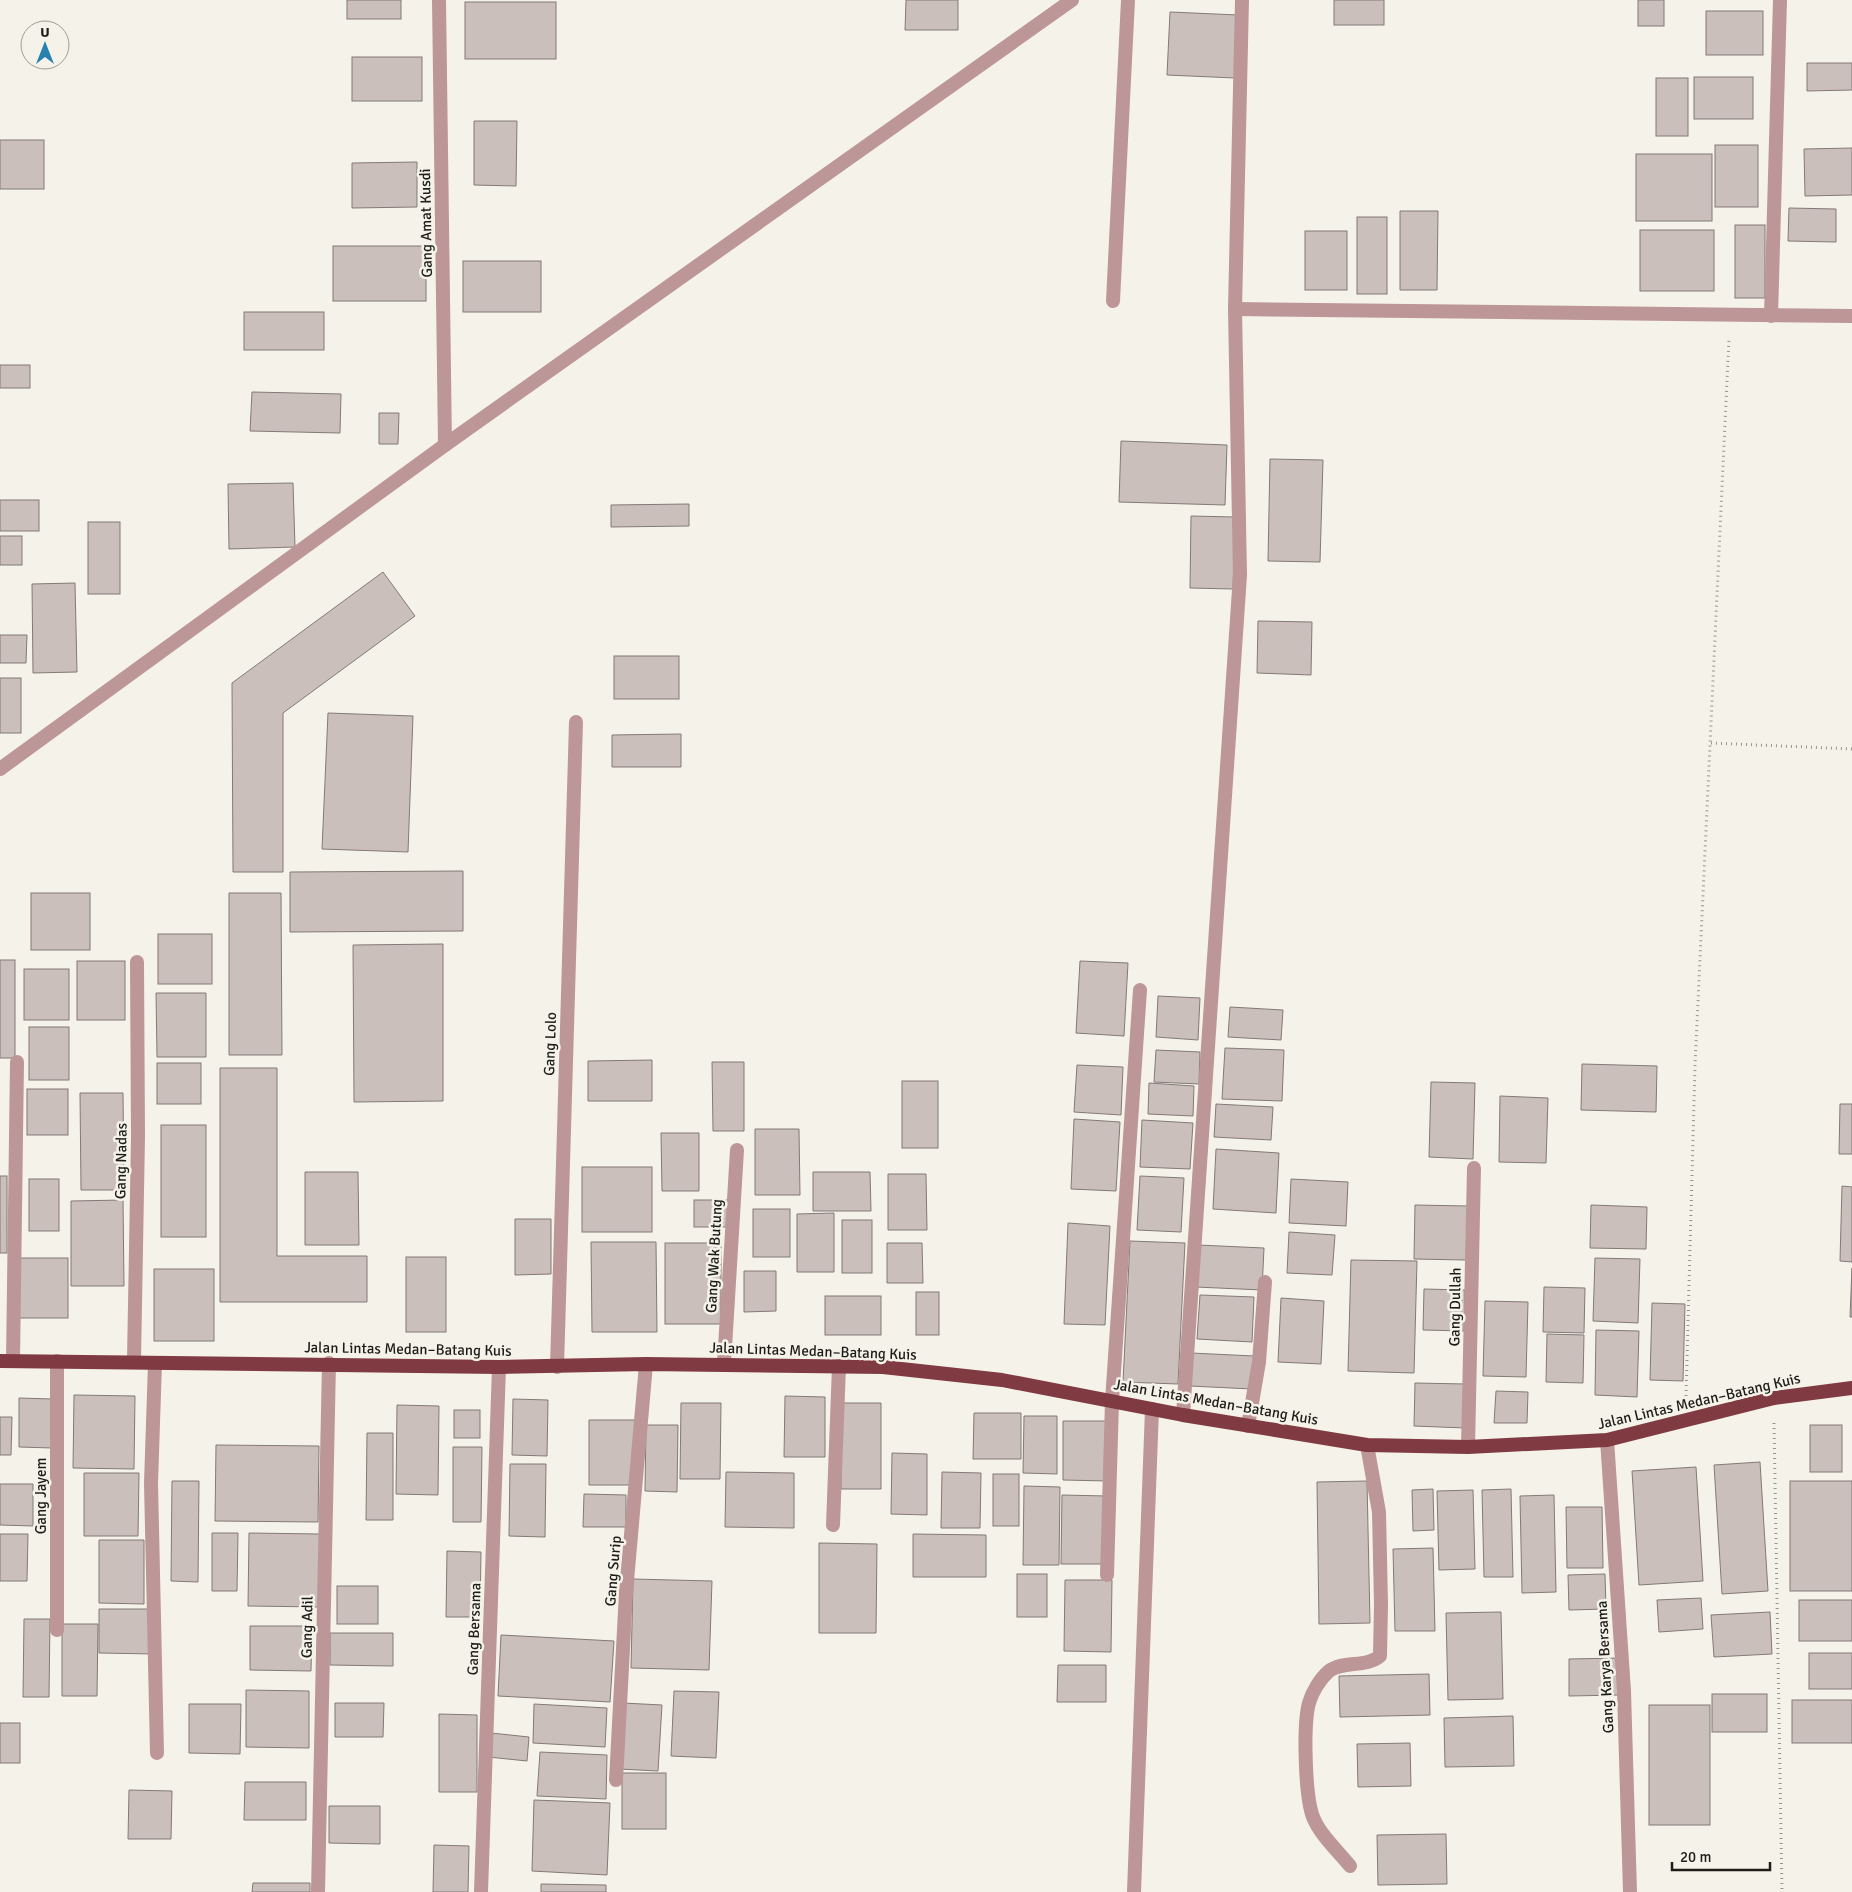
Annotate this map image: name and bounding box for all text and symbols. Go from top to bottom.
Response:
north arrow [20,20,70,70]
text: U [40,24,50,41]
street label: Gang Amat Kusdi [416,168,436,278]
street label: Gang Lolo [540,1012,560,1076]
street label: Gang Nadas [111,1122,131,1199]
street label: Gang Wak Butung [702,1198,726,1313]
street label: Gang Dullah [1445,1267,1465,1347]
street label: Jalan Lintas Medan–Batang Kuis [304,1338,512,1360]
street label: Jalan Lintas Medan–Batang Kuis [709,1338,917,1364]
street label: Jalan Lintas Medan–Batang Kuis [1596,1369,1803,1433]
street label: Jalan Lintas Medan–Batang Kuis [1112,1375,1320,1429]
street label: Gang Jayem [32,1458,50,1534]
street label: Gang Surip [601,1535,625,1607]
street label: Gang Bersama [463,1582,485,1676]
street label: Gang Adil [297,1596,317,1658]
street label: Gang Karya Bersama [1593,1600,1617,1734]
scale bar [1672,1840,1770,1872]
text: 20 m [1680,1848,1711,1866]

